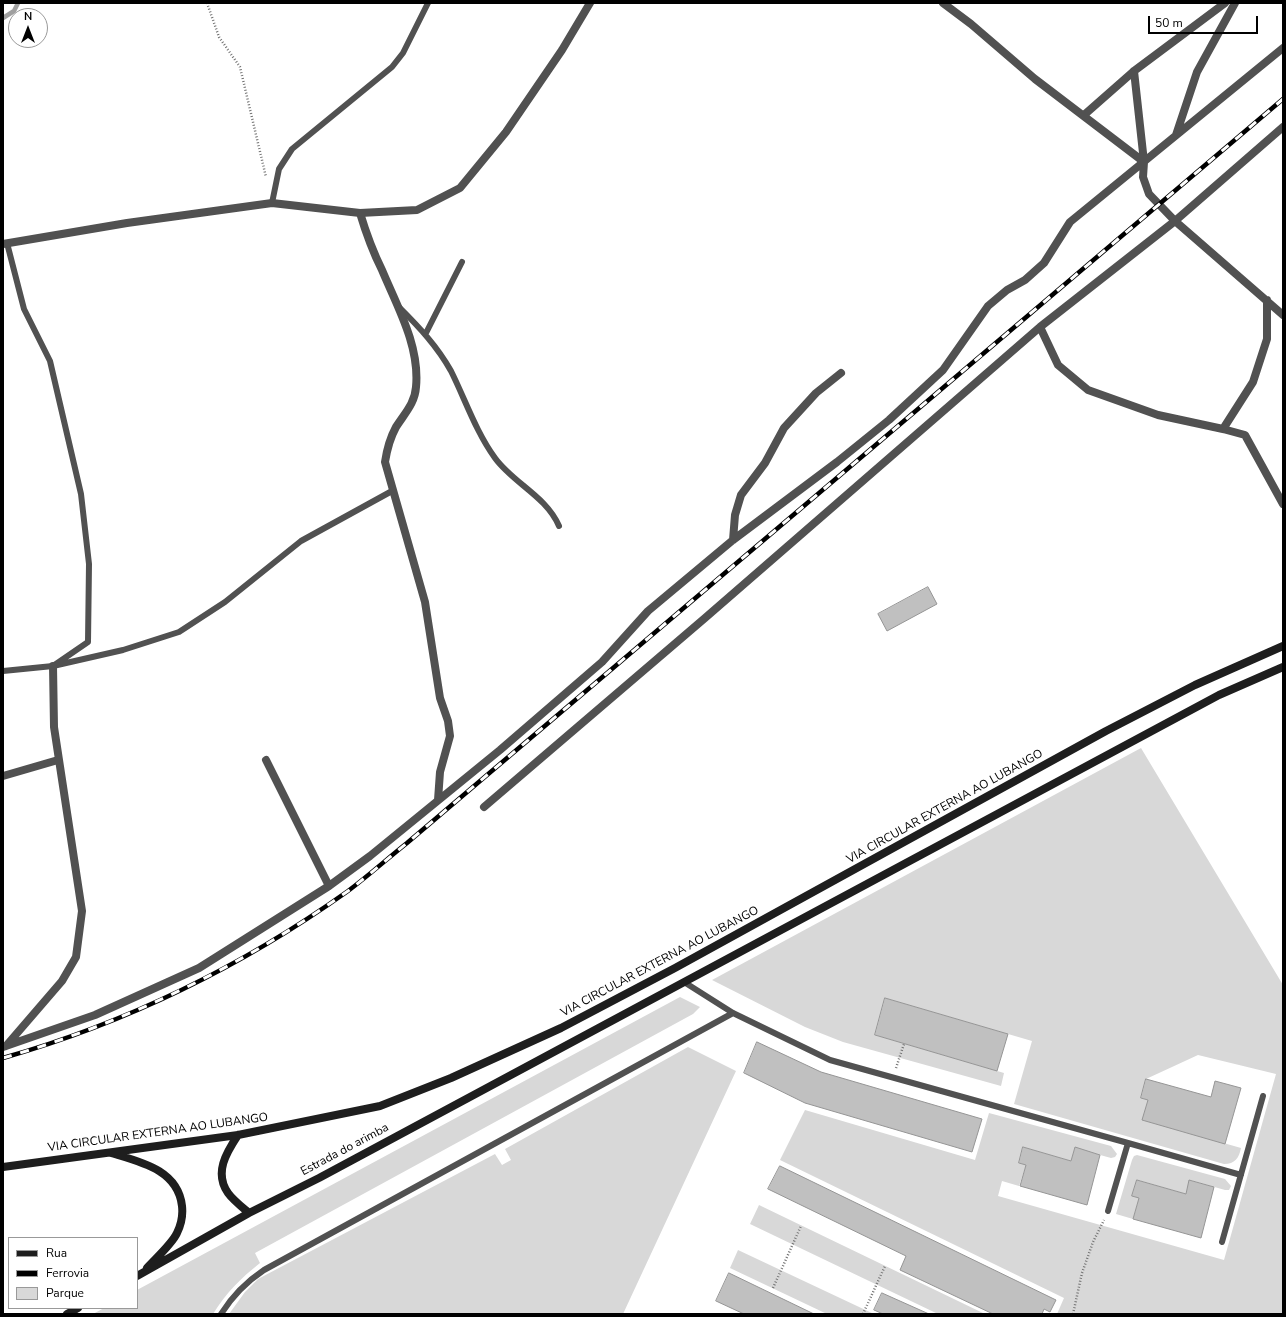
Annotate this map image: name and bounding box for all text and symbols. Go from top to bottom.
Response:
north arrow [8,8,48,48]
scale bar [1150,8,1260,34]
text: N [24,9,32,24]
text: 50 m [1155,15,1183,31]
street label: VIA CIRCULAR EXTERNA AO LUBANGO [844,747,1046,867]
street label: VIA CIRCULAR EXTERNA AO LUBANGO [558,903,762,1021]
street label: VIA CIRCULAR EXTERNA AO LUBANGO [47,1110,269,1156]
street label: Estrada do arimba [299,1121,391,1179]
legend [8,1237,138,1309]
text: Rua [46,1245,67,1261]
text: Ferrovia [46,1265,89,1281]
text: Parque [46,1285,84,1301]

